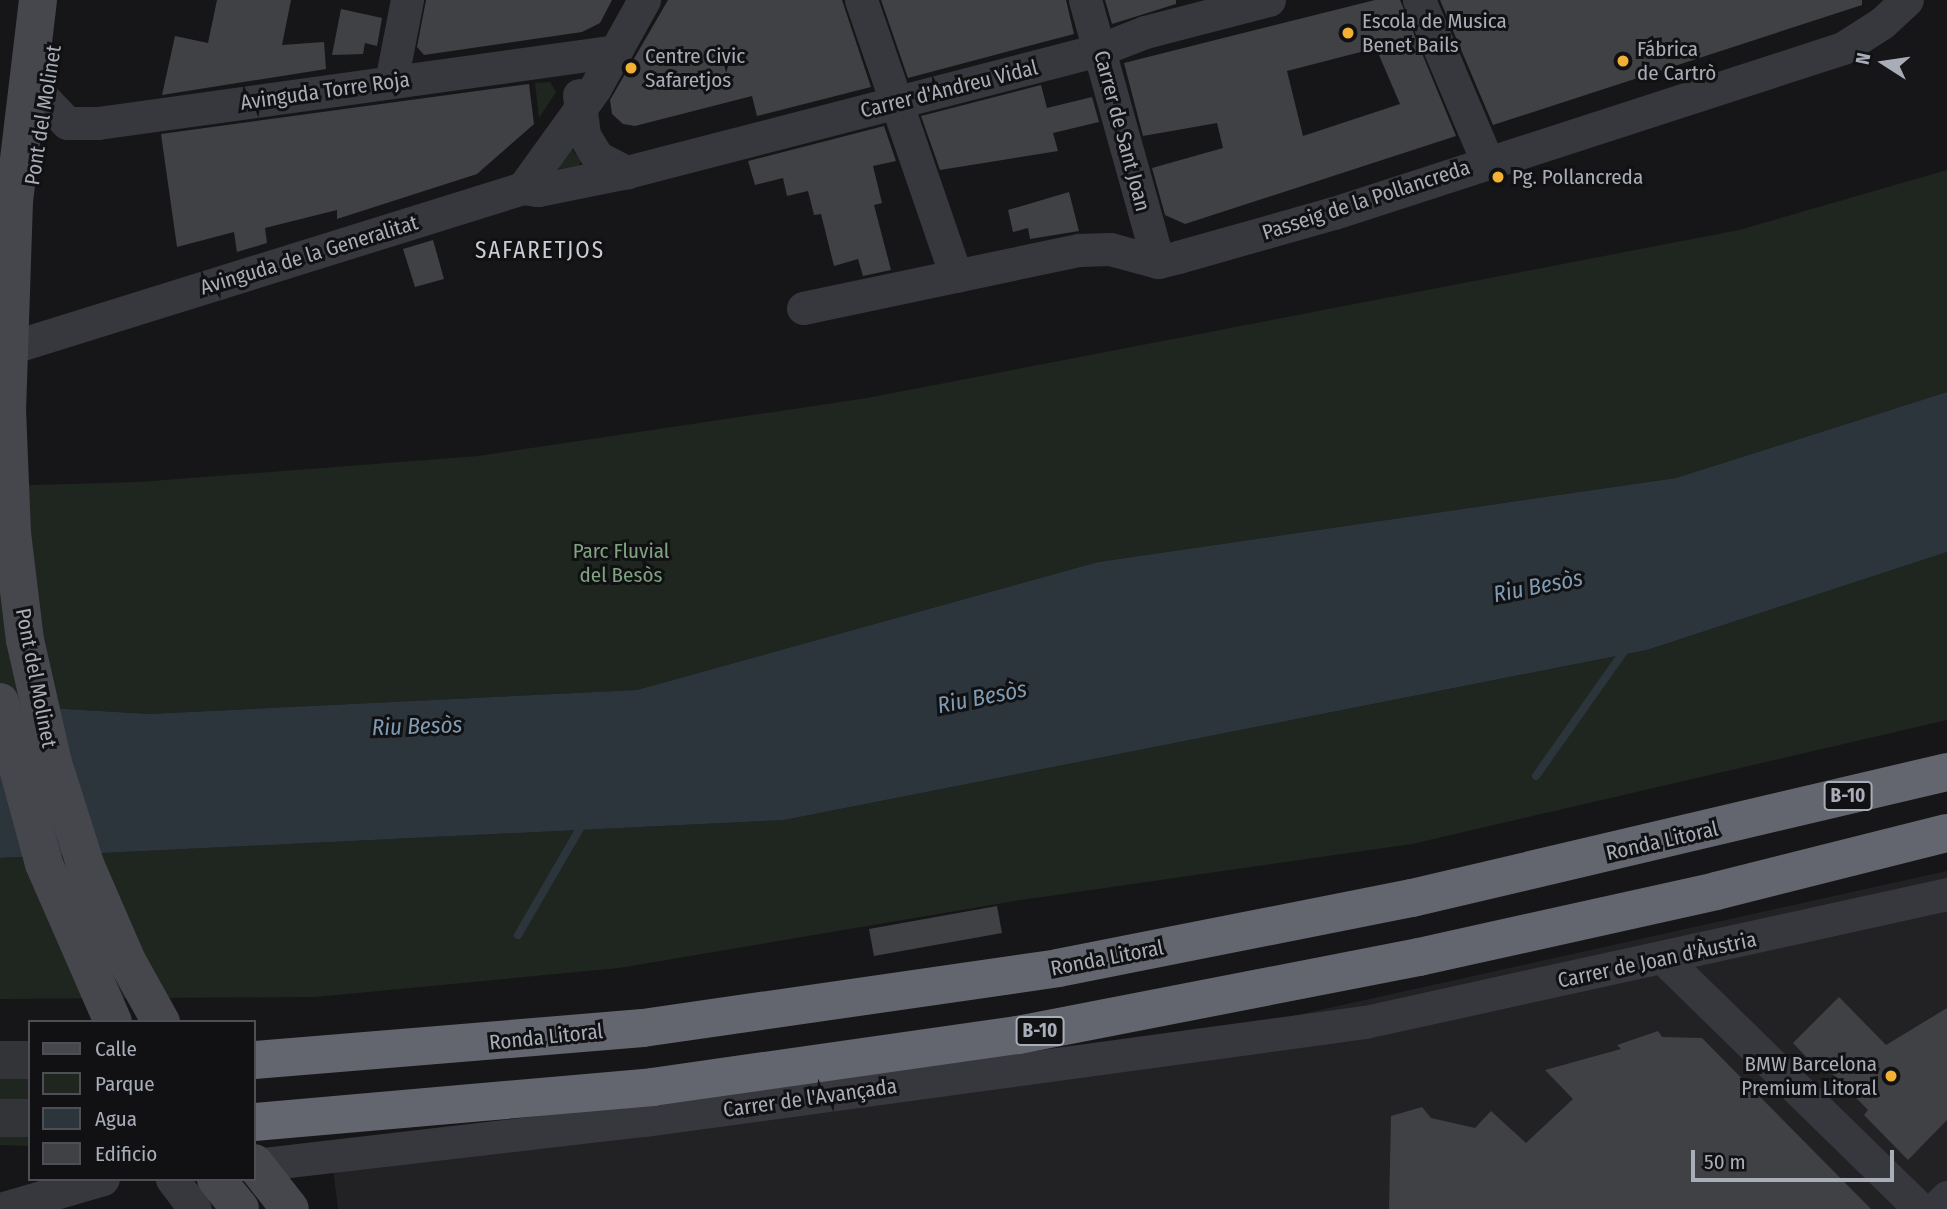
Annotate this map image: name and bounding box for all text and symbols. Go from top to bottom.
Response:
place label: Escola de Musica Benet Bails [1362,8,1507,58]
marker: Escola de Musica Benet Bails [1340,25,1356,41]
north arrow [1849,28,1919,98]
place label: Fábrica de Cartrò [1637,36,1716,86]
street label: Pont del Molinet [19,43,67,187]
place label: Centre Civic Safaretjos [645,43,745,93]
street label: Carrer de Sant Joan [1088,48,1156,214]
text: N [1851,51,1875,66]
marker: Fábrica de Cartrò [1615,53,1631,69]
street label: Carrer d'Andreu Vidal [858,55,1040,123]
marker: Centre Civic Safaretjos [623,60,639,76]
street label: Avinguda Torre Roja [239,67,411,115]
street label: Passeig de la Pollancreda [1259,155,1473,245]
place label: Pg. Pollancreda [1512,164,1643,190]
marker: Pg. Pollancreda [1490,169,1506,185]
street label: Avinguda de la Generalitat [197,210,421,300]
district label: SAFARETJOS [476,236,604,264]
park label: Parc Fluvial del Besòs [573,538,669,588]
water label: Riu Besòs [1491,564,1585,608]
street label: Pont del Molinet [10,606,62,750]
water label: Riu Besòs [935,675,1029,719]
water label: Riu Besòs [371,711,463,741]
road number: B-10 [1824,780,1872,811]
street label: Ronda Litoral [1604,816,1720,866]
street label: Carrer de Joan d'Àustria [1555,927,1759,993]
street label: Ronda Litoral [1049,935,1165,981]
road number: B-10 [1016,1015,1064,1046]
street label: Ronda Litoral [488,1018,604,1056]
legend [28,1020,256,1181]
text: Calle [95,1036,137,1062]
place label: BMW Barcelona Premium Litoral [1741,1051,1877,1101]
marker: BMW Barcelona Premium Litoral [1883,1068,1899,1084]
text: Parque [95,1071,155,1097]
street label: Carrer de l'Avançada [722,1073,898,1123]
text: Agua [95,1106,137,1132]
scale bar [1695,1136,1898,1180]
text: Edificio [95,1141,157,1167]
text: 50 m [1704,1149,1746,1175]

